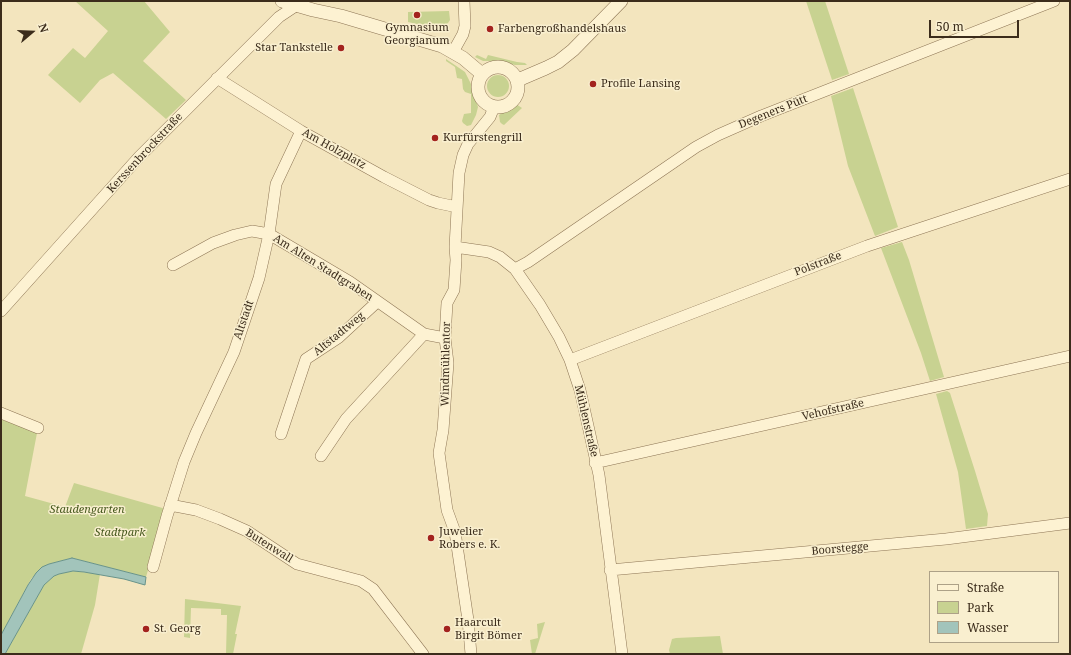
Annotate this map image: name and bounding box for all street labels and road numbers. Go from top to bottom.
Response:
street label: Degeners Pütt [737,92,809,132]
street label: Kerssenbrockstraße [105,110,185,196]
street label: Am Holzplatz [300,126,368,172]
street label: Am Alten Stadtgraben [271,232,375,304]
street label: Polstraße [793,249,843,279]
street label: Altstadt [231,299,257,341]
street label: Altstadtweg [311,309,367,359]
street label: Windmühlentor [439,321,453,407]
street label: Mühlenstraße [571,384,601,458]
street label: Vehofstraße [801,396,865,424]
street label: Butenwall [243,526,295,566]
street label: Boorstegge [811,540,869,558]

